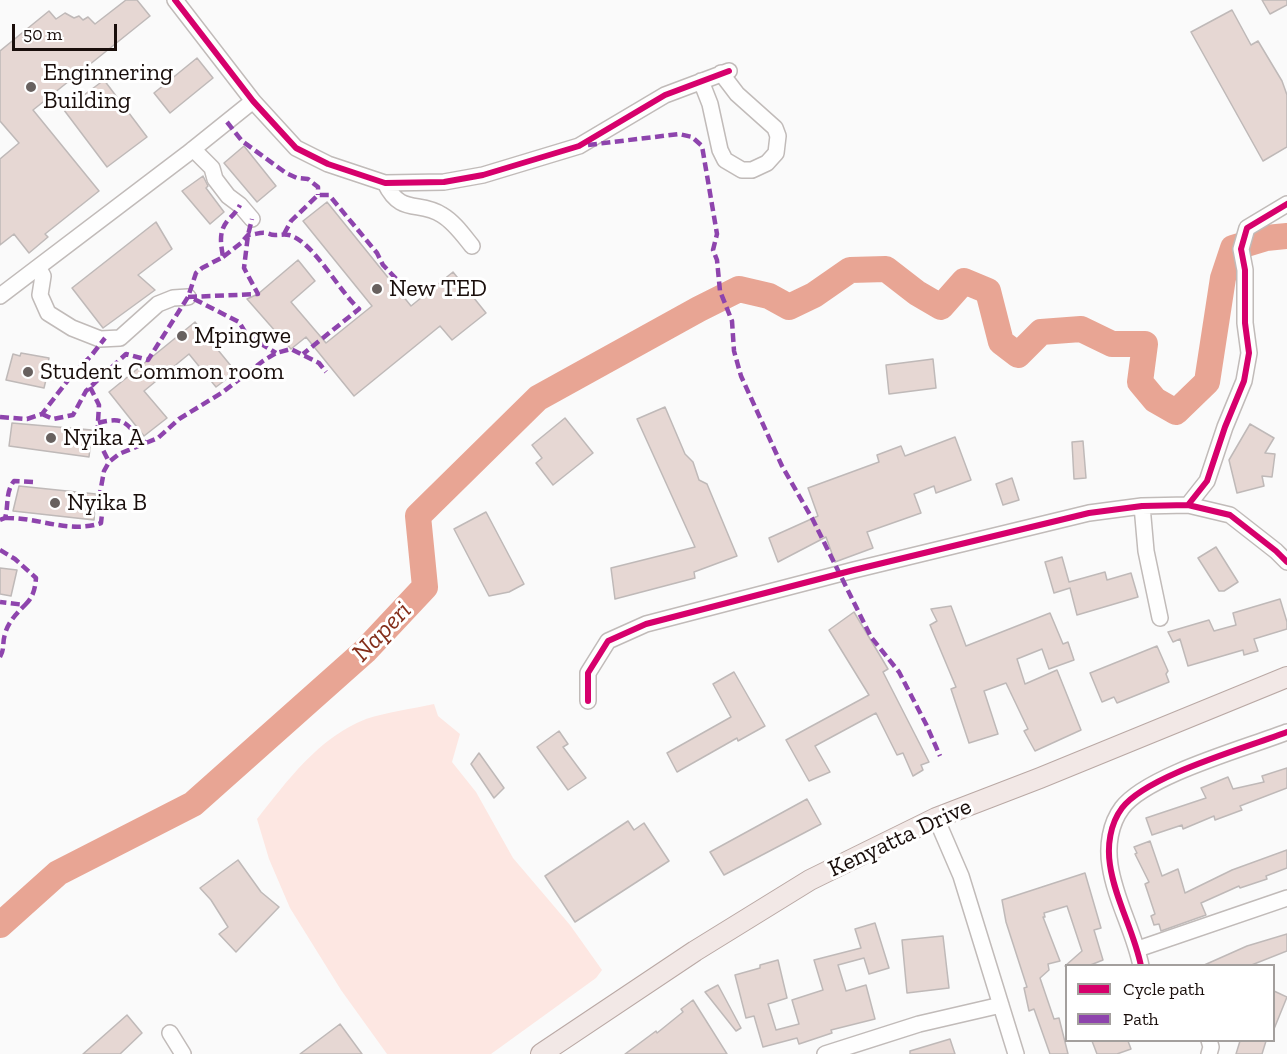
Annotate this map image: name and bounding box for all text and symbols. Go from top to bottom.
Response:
scale bar [15,12,120,50]
text: 50 m [23,23,62,45]
place label: Enginnering Building [43,59,173,115]
marker: Enginnering Building [24,80,38,94]
place label: New TED [389,275,487,303]
marker: New TED [370,282,384,296]
place label: Mpingwe [194,322,291,350]
marker: Mpingwe [175,329,189,343]
place label: Student Common room [40,358,284,386]
marker: Student Common room [21,365,35,379]
place label: Nyika A [63,424,144,452]
marker: Nyika A [44,431,58,445]
place label: Nyika B [67,489,147,517]
marker: Nyika B [48,496,62,510]
water label: Naperi [346,595,418,669]
street label: Kenyatta Drive [824,792,976,884]
legend [1065,964,1275,1042]
text: Cycle path [1123,978,1205,1000]
text: Path [1123,1008,1159,1030]

